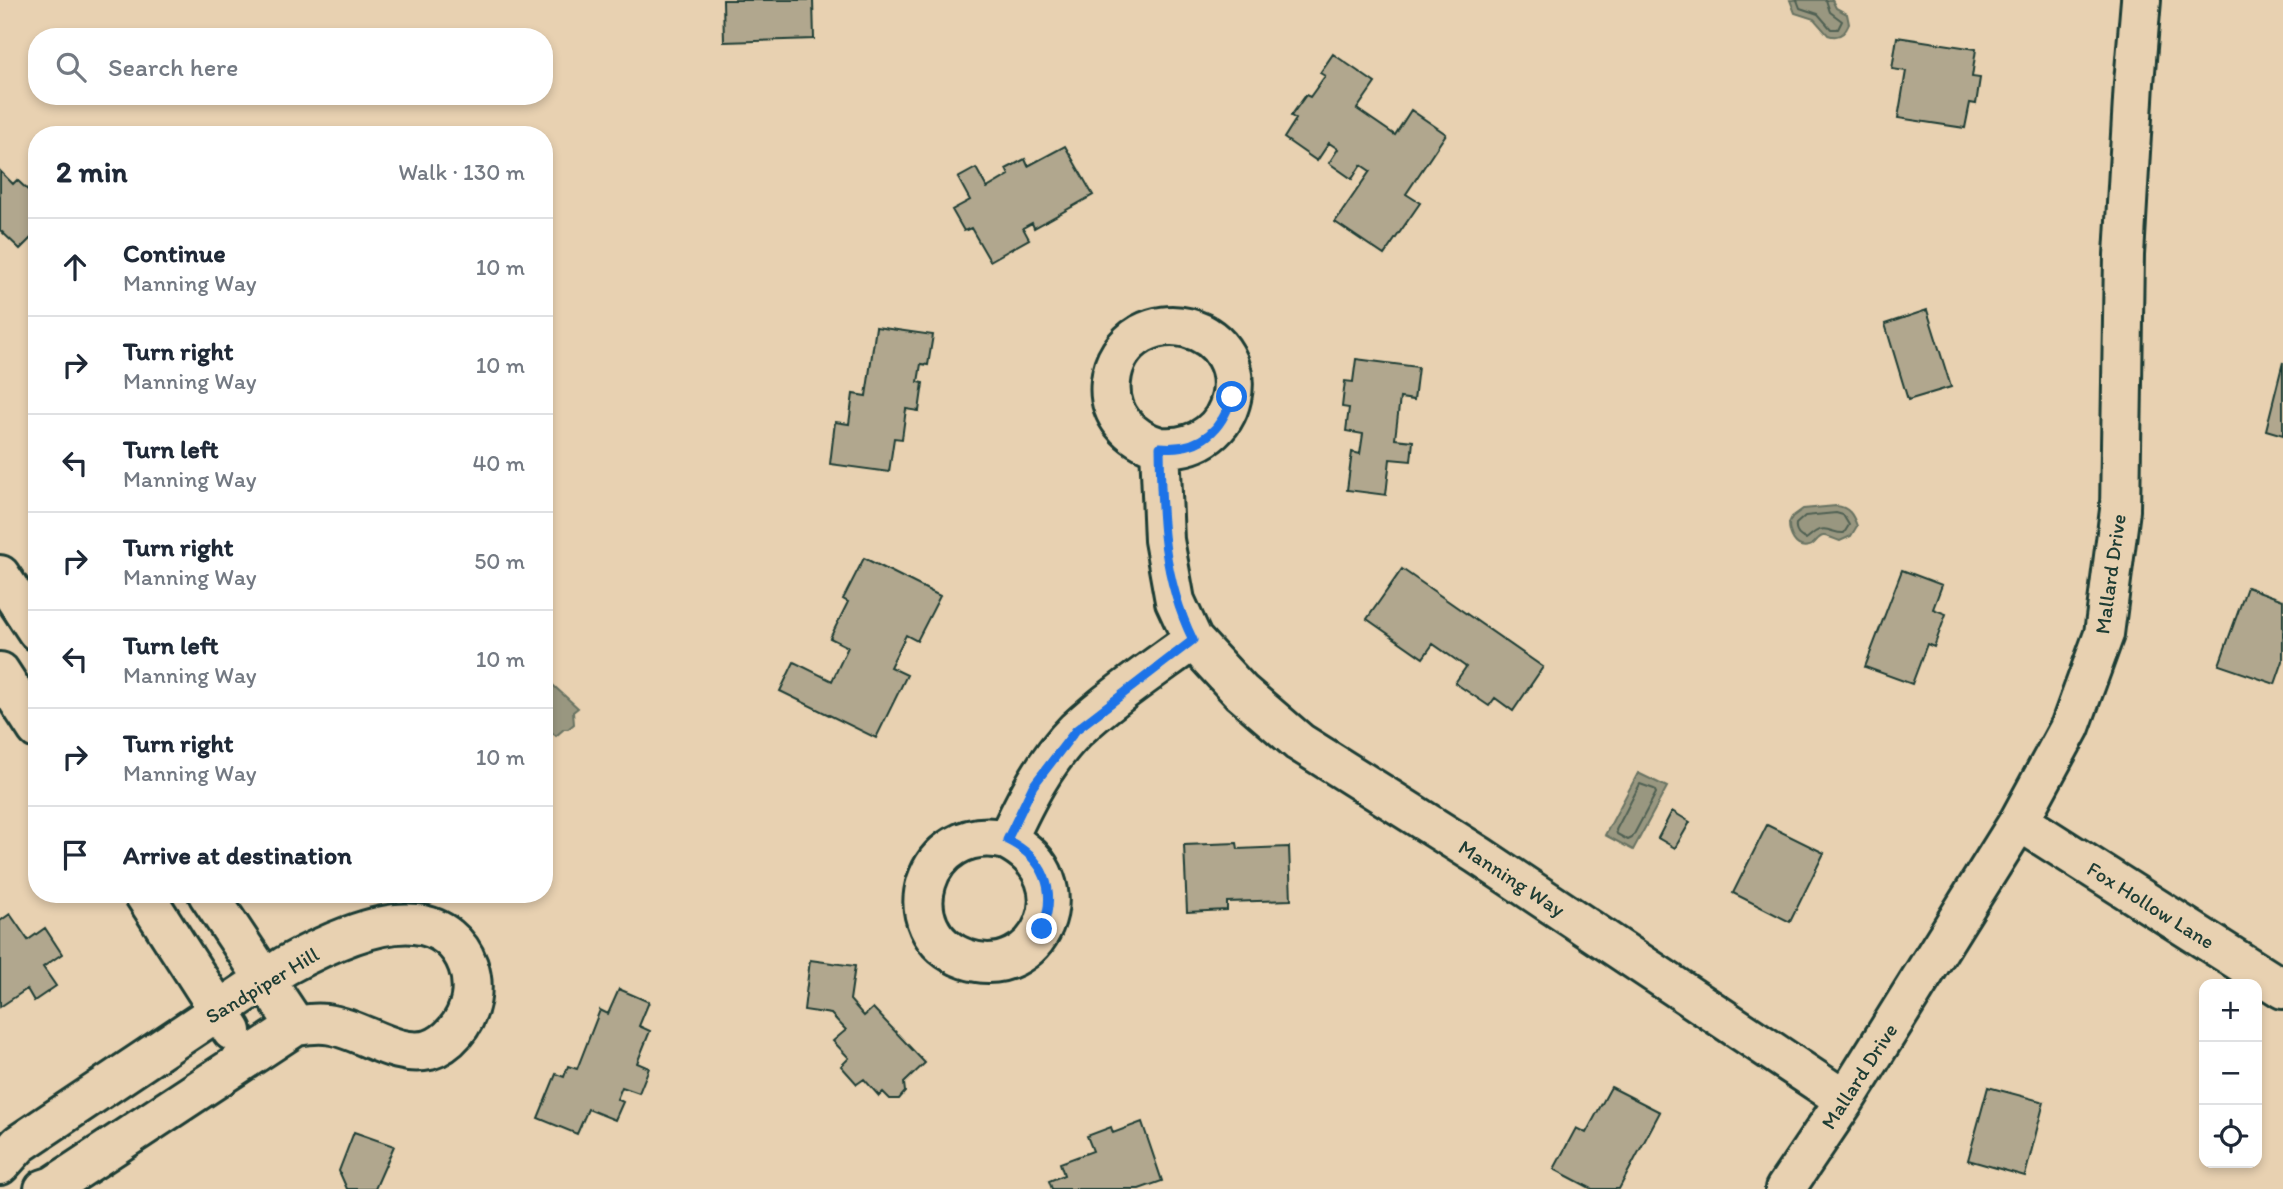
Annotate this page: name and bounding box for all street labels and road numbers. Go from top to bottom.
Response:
street label: Mallard Drive [2089,512,2131,636]
street label: Manning Way [1454,834,1570,922]
street label: Fox Hollow Lane [2083,856,2219,954]
street label: Sandpiper Hill [201,941,323,1029]
street label: Mallard Drive [1816,1018,1902,1134]

